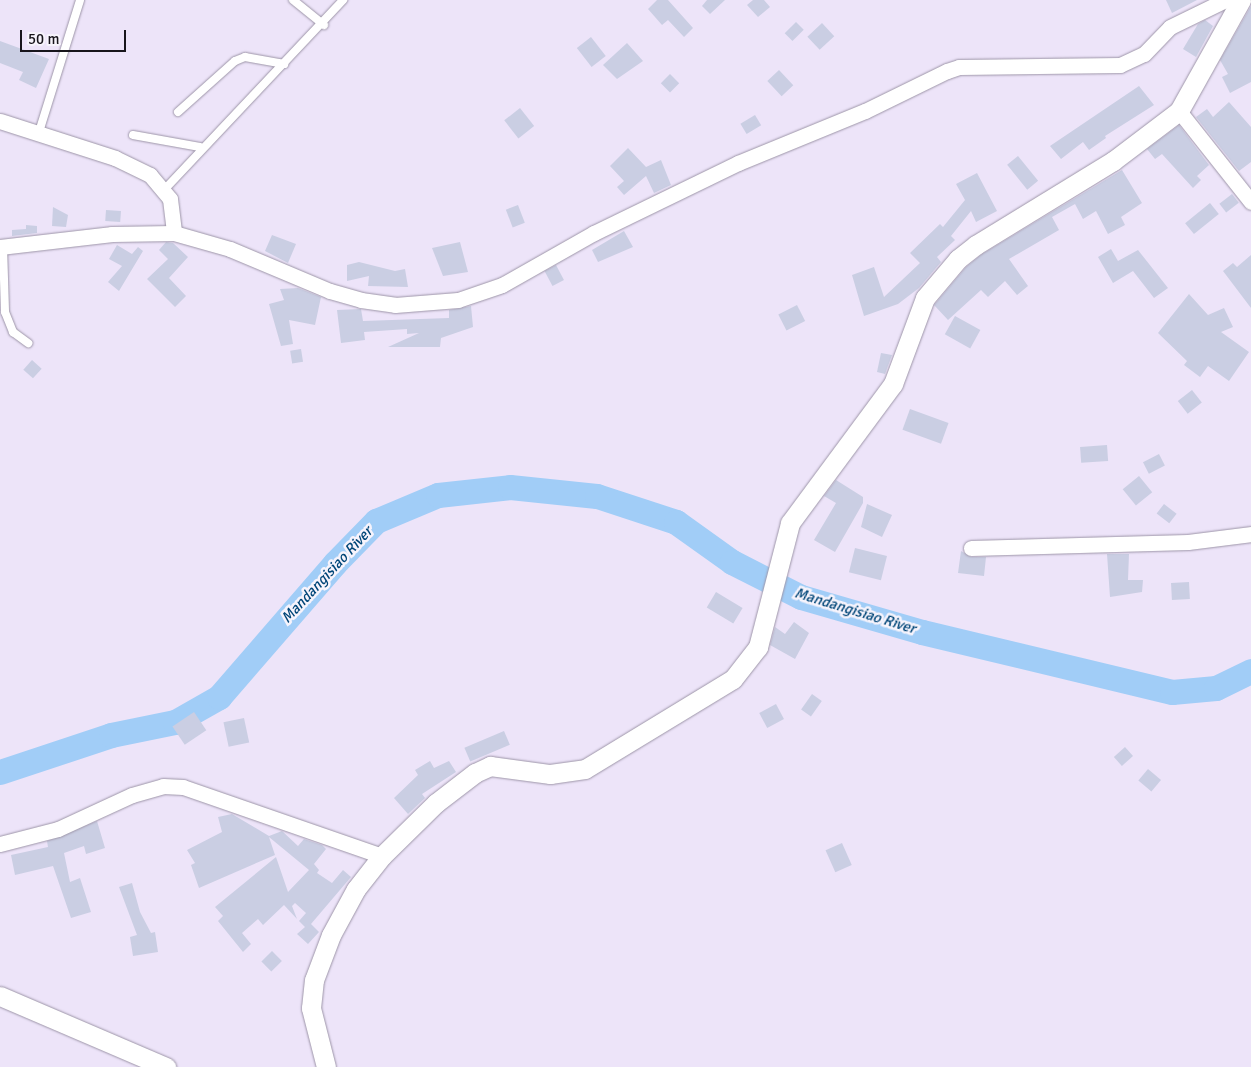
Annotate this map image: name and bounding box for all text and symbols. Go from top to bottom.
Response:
scale bar [22,20,129,52]
text: 50 m [28,30,59,48]
water label: Mandangisiao River [278,523,376,627]
water label: Mandangisiao River [792,584,918,638]

